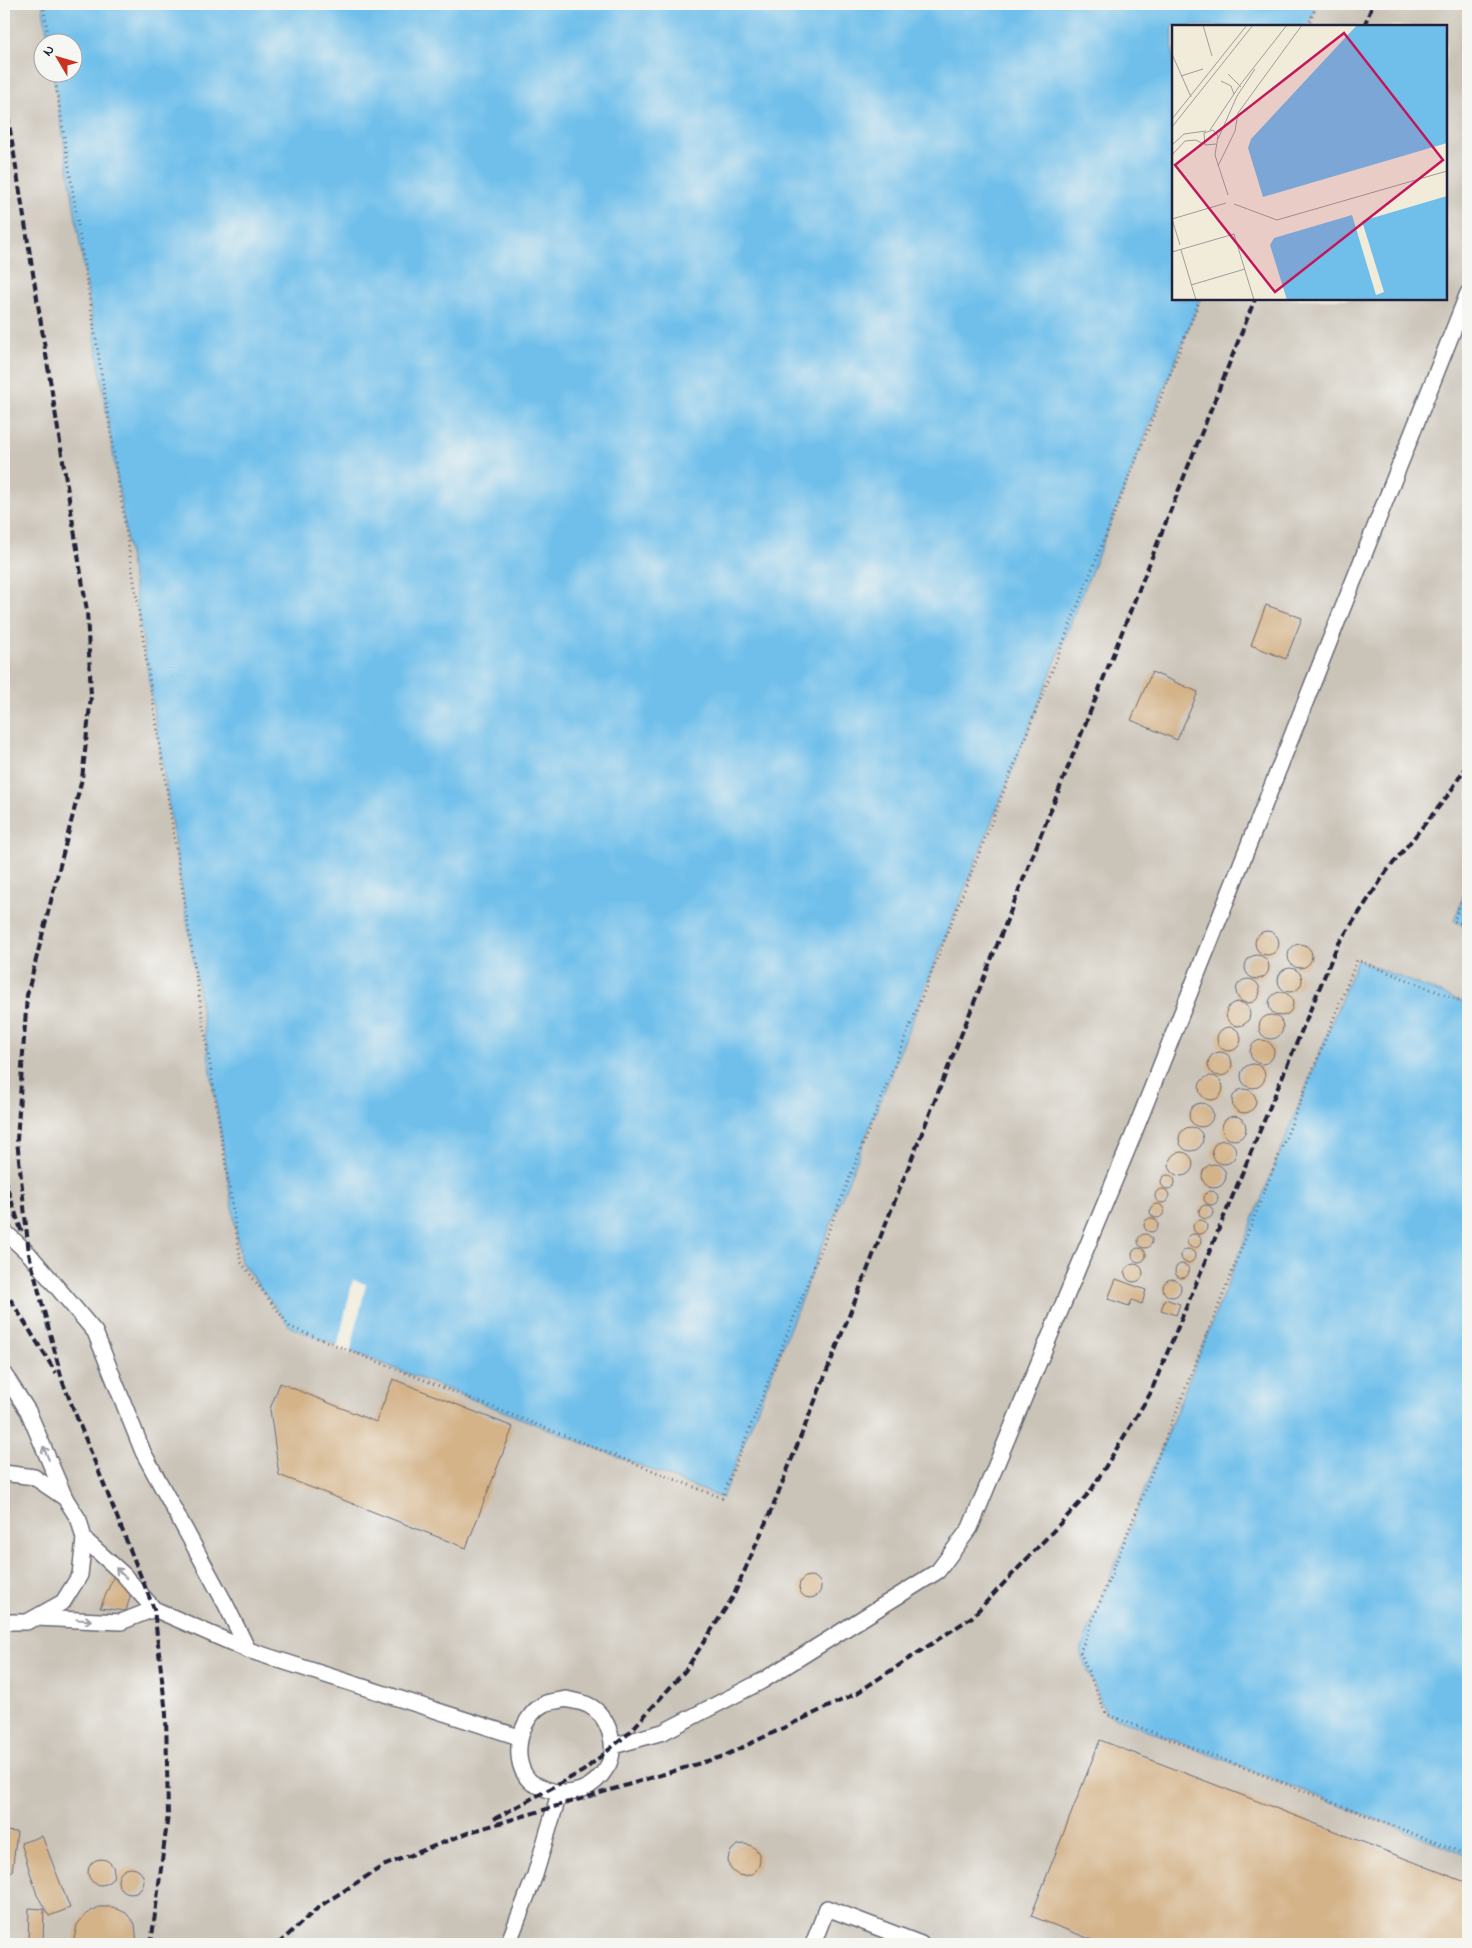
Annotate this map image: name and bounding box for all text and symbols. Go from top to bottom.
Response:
inset map [1172,25,1447,300]
north arrow [32,32,82,82]
text: N [38,41,60,61]
one-way arrow [40,1446,50,1461]
one-way arrow [115,1567,128,1579]
one-way arrow [76,1615,92,1624]

